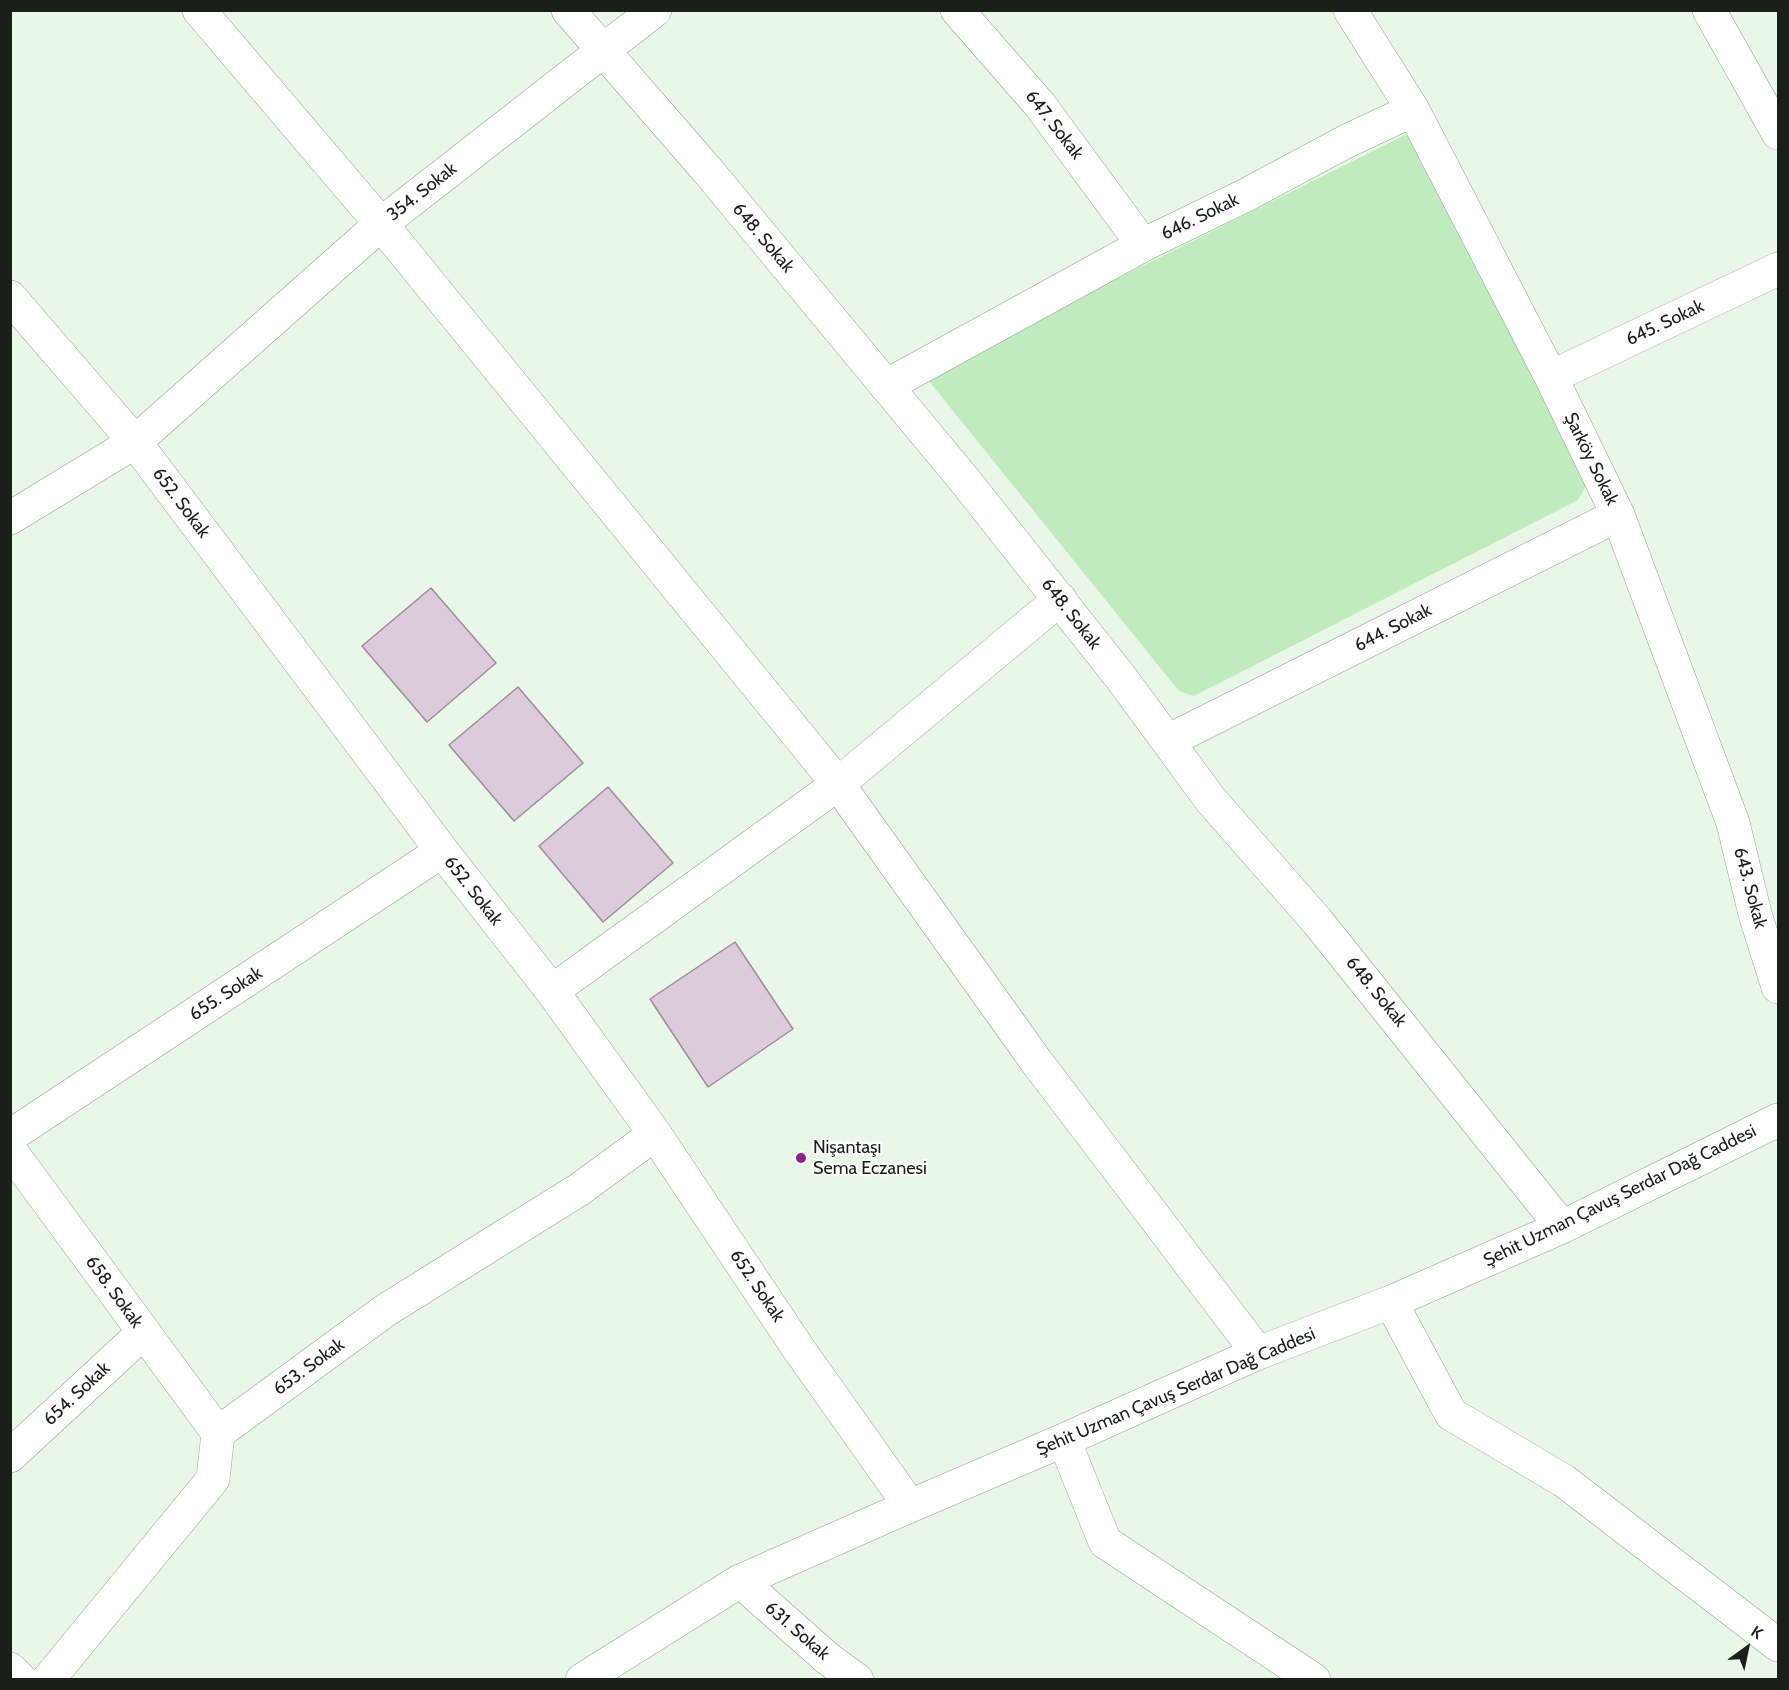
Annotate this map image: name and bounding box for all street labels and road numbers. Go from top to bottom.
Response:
street label: 647. Sokak [1020,86,1088,164]
street label: 354. Sokak [383,158,461,226]
street label: 646. Sokak [1158,189,1242,245]
street label: 648. Sokak [728,199,798,277]
street label: 645. Sokak [1623,296,1707,350]
street label: Şarköy Sokak [1559,409,1623,509]
street label: 652. Sokak [148,464,214,542]
street label: 648. Sokak [1037,574,1105,654]
street label: 644. Sokak [1351,599,1435,657]
street label: 643. Sokak [1729,845,1771,931]
street label: 652. Sokak [439,852,507,930]
street label: 648. Sokak [1341,952,1411,1032]
street label: 655. Sokak [185,962,267,1026]
street label: Şehit Uzman Çavuş Serdar Dağ Caddesi [1480,1120,1760,1272]
street label: 652. Sokak [725,1246,789,1326]
street label: 658. Sokak [81,1252,147,1332]
street label: Şehit Uzman Çavuş Serdar Dağ Caddesi [1033,1323,1319,1461]
street label: 653. Sokak [269,1334,349,1400]
street label: 654. Sokak [39,1358,115,1430]
street label: 631. Sokak [760,1597,834,1665]

